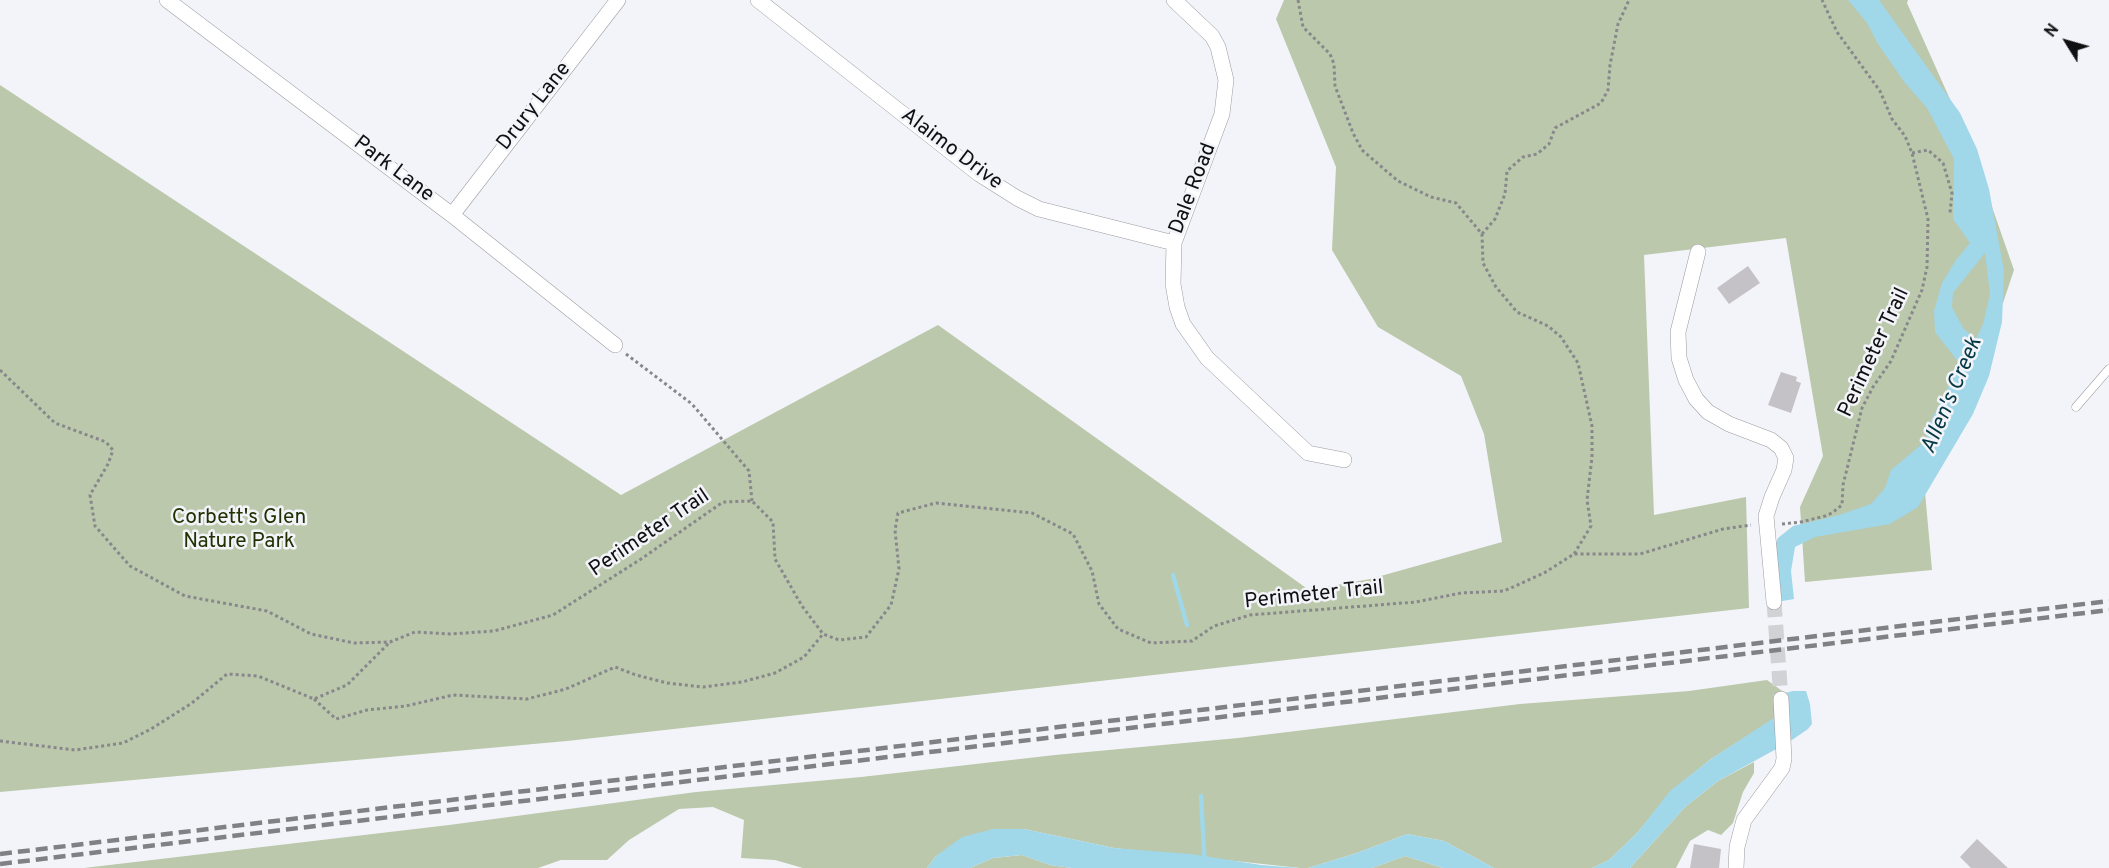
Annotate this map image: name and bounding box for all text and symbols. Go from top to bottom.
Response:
north arrow [2037,12,2097,72]
text: N [2041,21,2064,42]
street label: Drury Lane [493,58,577,156]
street label: Alaimo Drive [895,104,1007,196]
street label: Park Lane [348,131,438,209]
street label: Dale Road [1165,140,1223,238]
street label: Perimeter Trail [1834,284,1916,422]
water label: Allen's Creek [1917,334,1989,458]
street label: Perimeter Trail [585,484,715,584]
park label: Corbett's Glen Nature Park [172,506,306,556]
street label: Perimeter Trail [1243,576,1385,616]

